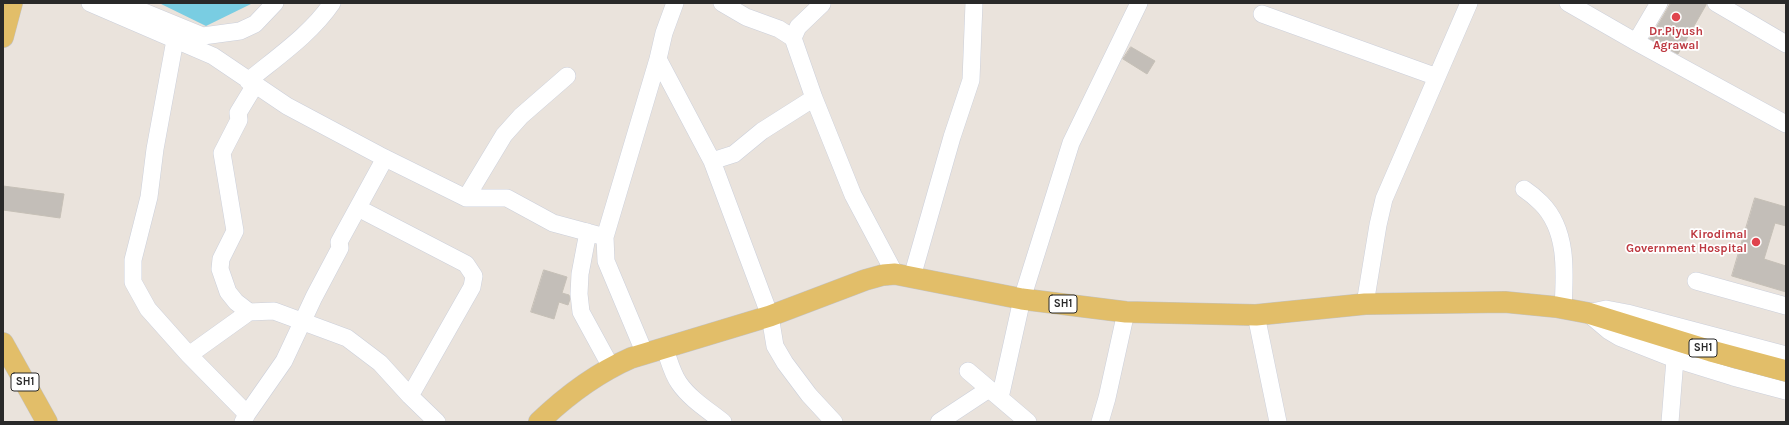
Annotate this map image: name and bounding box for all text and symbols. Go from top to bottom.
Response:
marker: Dr.Piyush Agrawal [1670,11,1682,23]
place label: Dr.Piyush Agrawal [1649,25,1703,53]
place label: Kirodimal Government Hospital [1626,228,1747,256]
marker: Kirodimal Government Hospital [1750,236,1762,248]
road number: SH1 [1049,295,1077,313]
road number: SH1 [1689,339,1717,357]
road number: SH1 [11,373,39,391]

